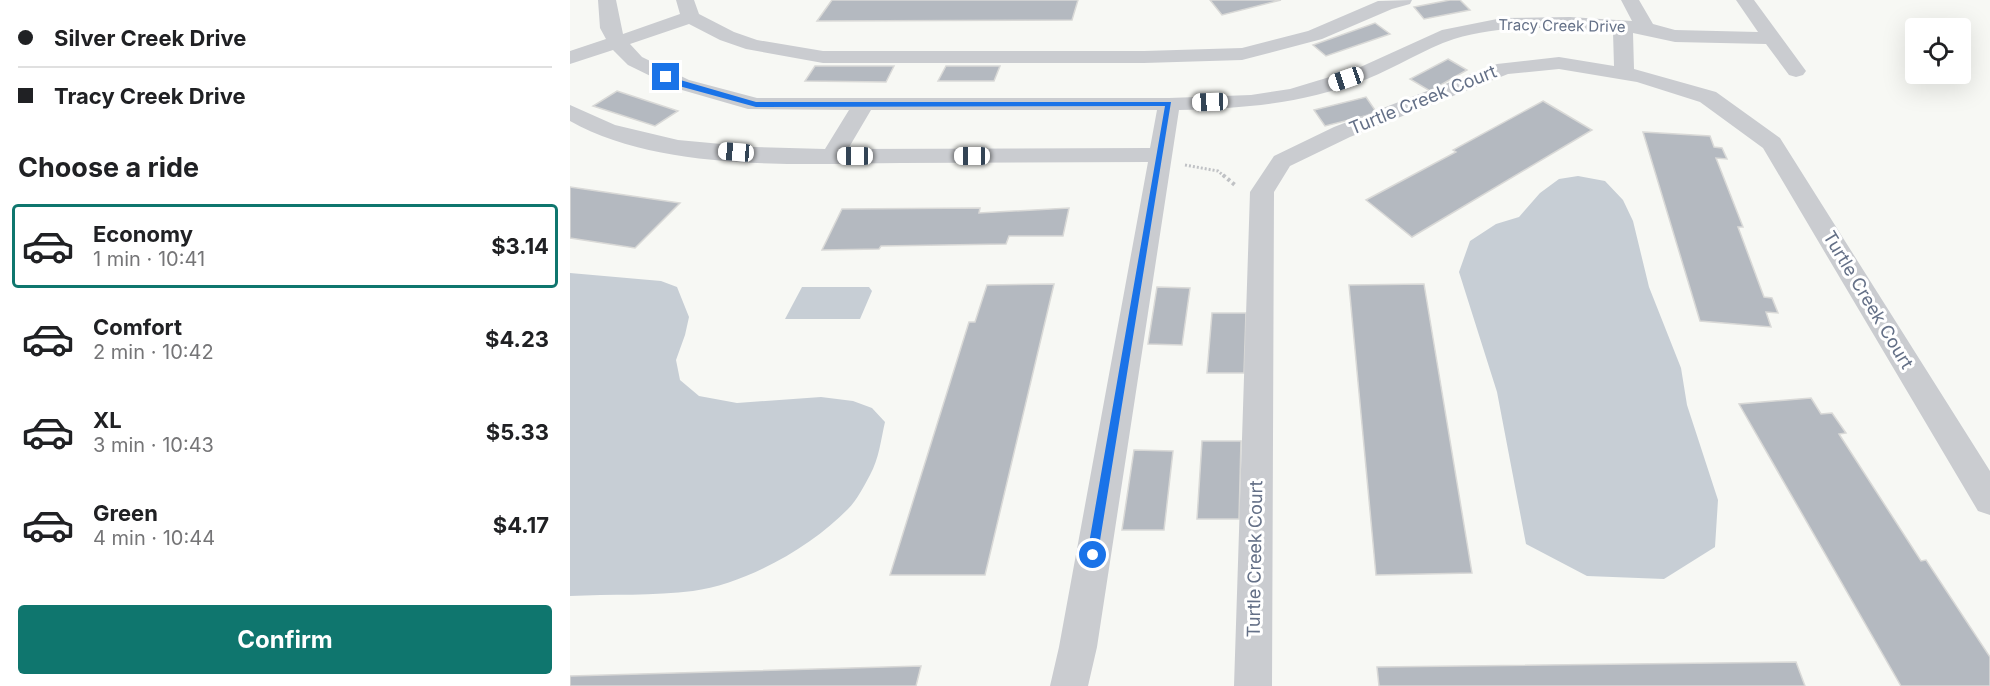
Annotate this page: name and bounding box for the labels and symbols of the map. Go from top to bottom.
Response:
street label: Tracy Creek Drive [1498,15,1626,36]
street label: Turtle Creek Court [1346,60,1500,139]
route end [652,63,679,90]
car [1326,65,1366,93]
car [1192,92,1228,112]
car [717,141,755,163]
car [837,147,873,165]
car [954,147,990,165]
street label: Turtle Creek Court [1819,227,1918,372]
street label: Turtle Creek Court [1243,480,1266,638]
route start [1079,541,1106,568]

